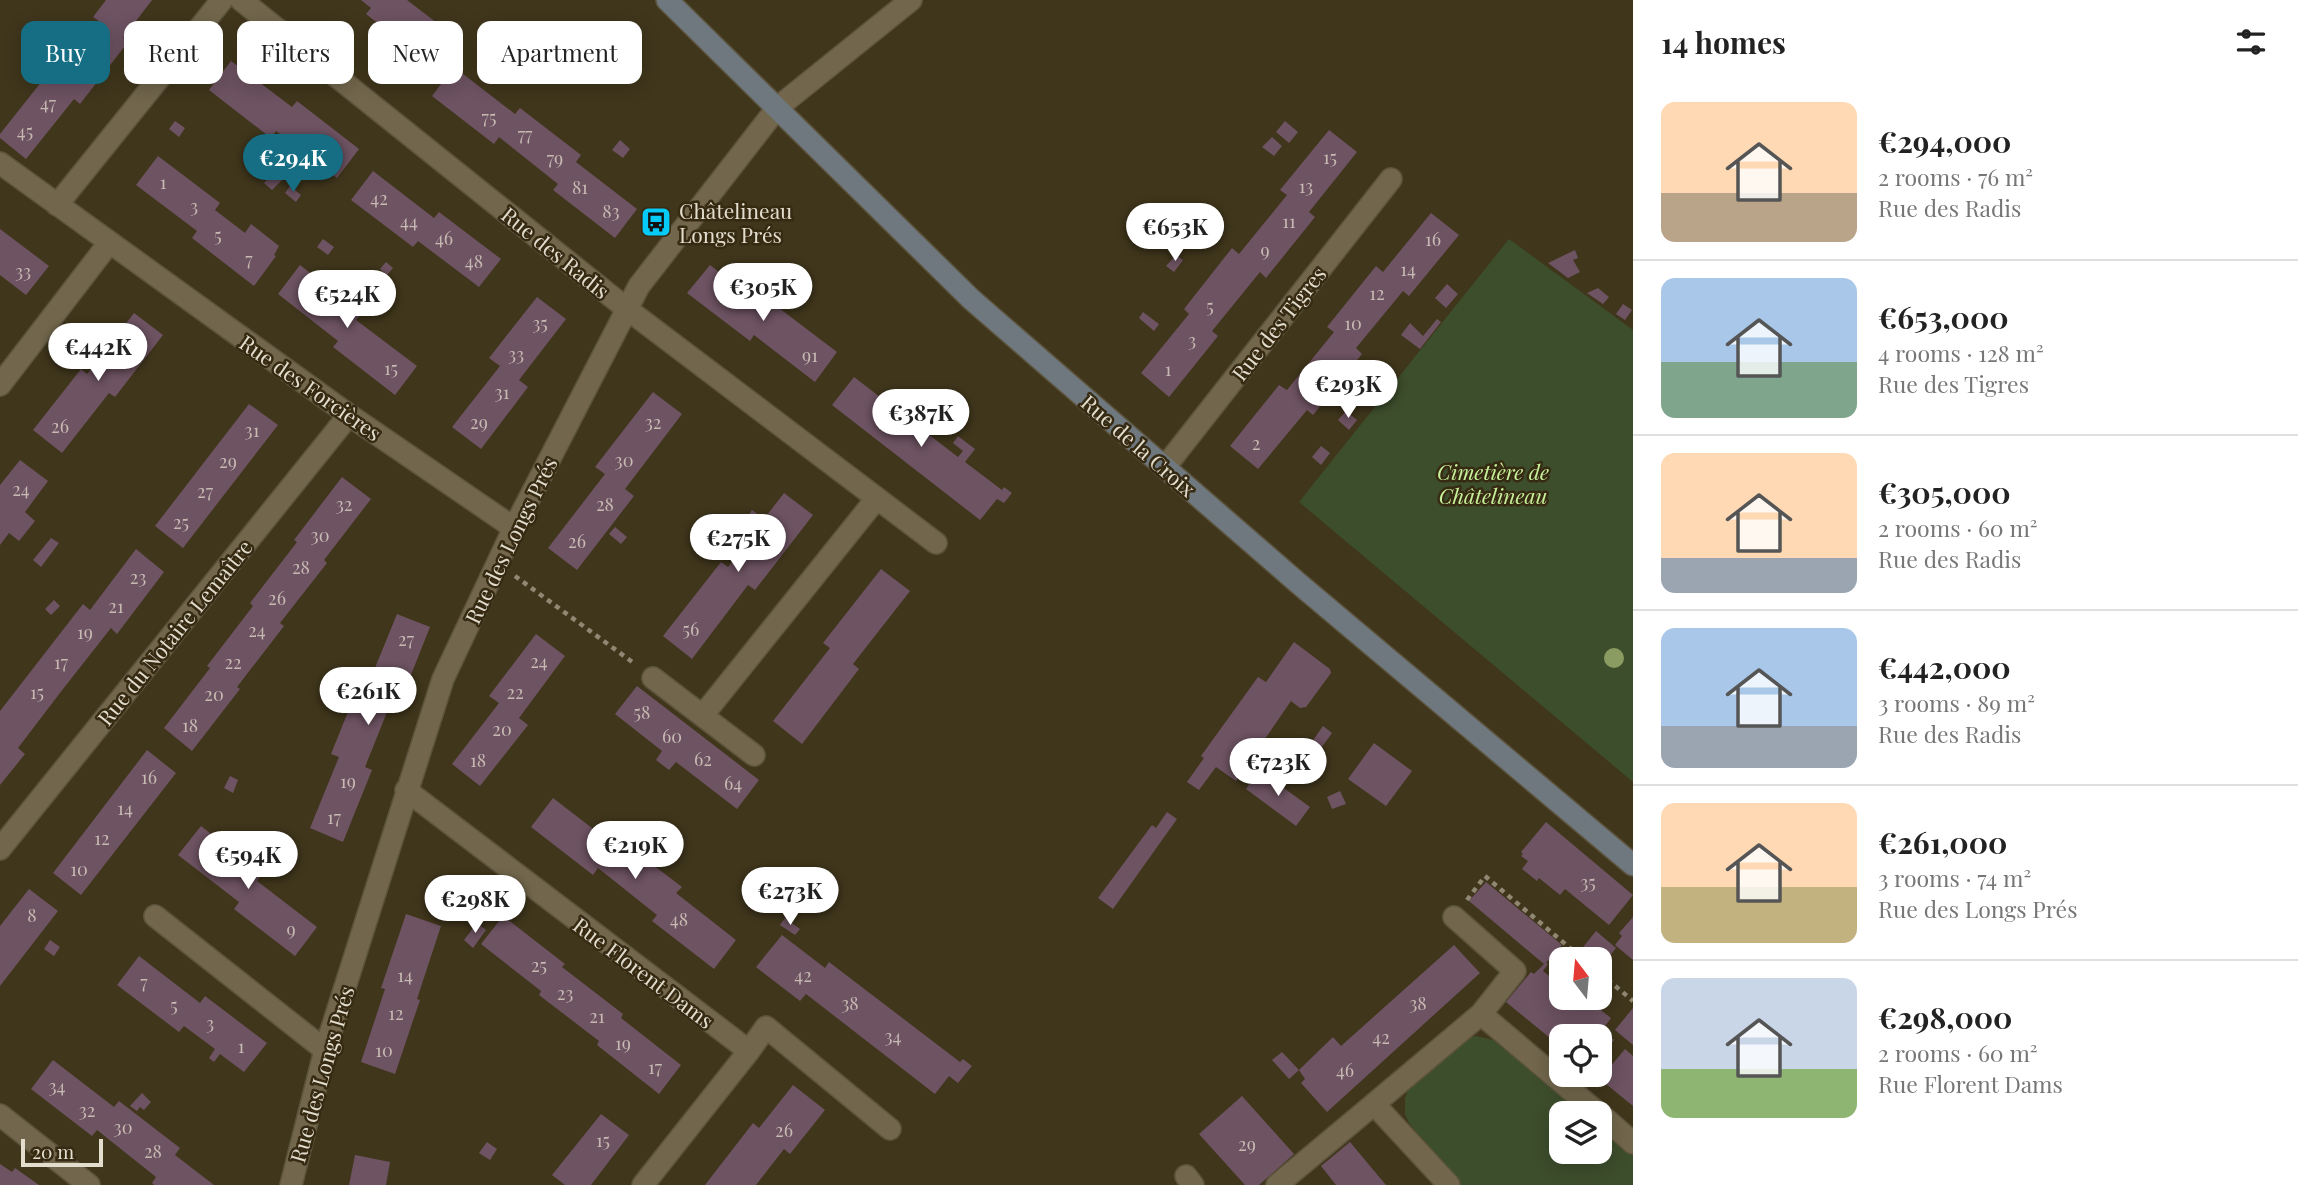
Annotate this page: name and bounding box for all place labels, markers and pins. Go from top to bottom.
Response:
pin: €294K [244,134,342,194]
place label: Châtelineau Longs Prés [679,196,792,248]
pin: €653K [1126,204,1224,263]
bus stop icon: Châtelineau Longs Prés [639,205,673,239]
pin: €305K [714,264,812,323]
pin: €524K [298,270,396,330]
pin: €442K [49,324,147,383]
pin: €293K [1299,360,1397,420]
pin: €387K [872,390,970,449]
pin: €275K [689,514,787,574]
pin: €261K [319,668,417,727]
pin: €723K [1229,738,1327,798]
pin: €219K [586,822,684,881]
pin: €594K [199,832,297,891]
pin: €273K [741,867,839,927]
pin: €298K [426,876,524,935]

